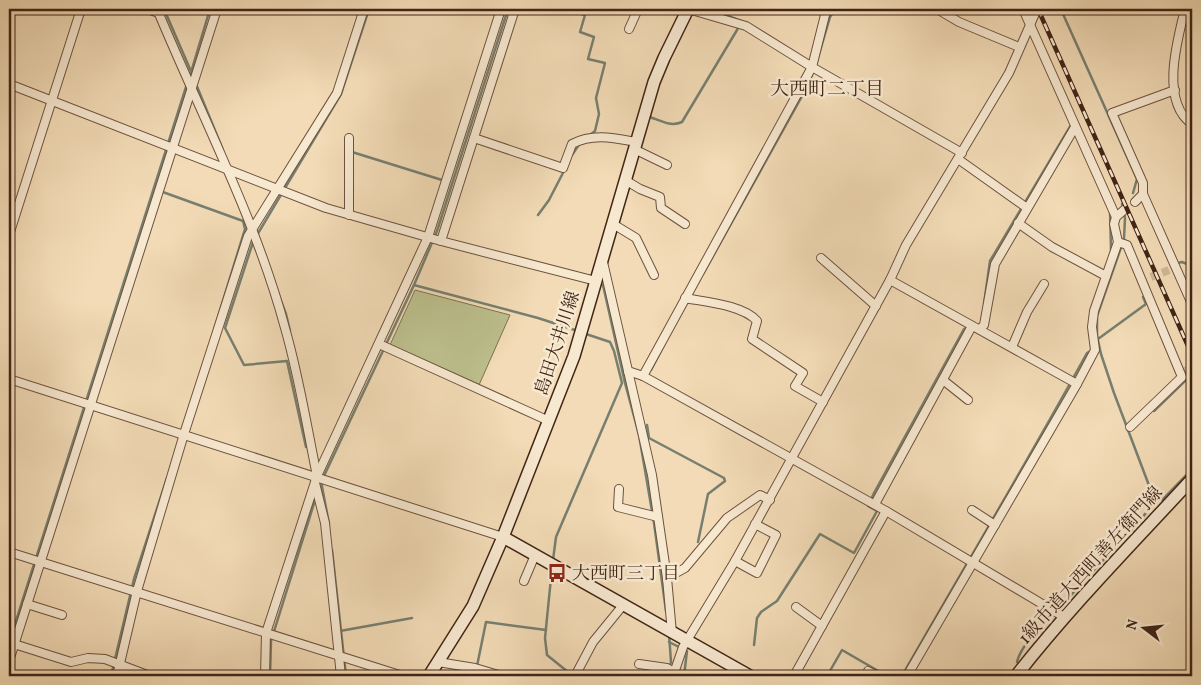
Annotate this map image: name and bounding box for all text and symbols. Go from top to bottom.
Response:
district label: 大西町二丁目 [770,77,884,103]
street label: 島田大井川線 [530,288,587,399]
street label: 1級市道大西町善左衛門線 [1013,481,1169,651]
bus stop icon: 大西町三丁目 [546,562,568,584]
place label: 大西町三丁目 [572,562,680,587]
north arrow [1118,602,1168,652]
text: N [1122,617,1143,632]

